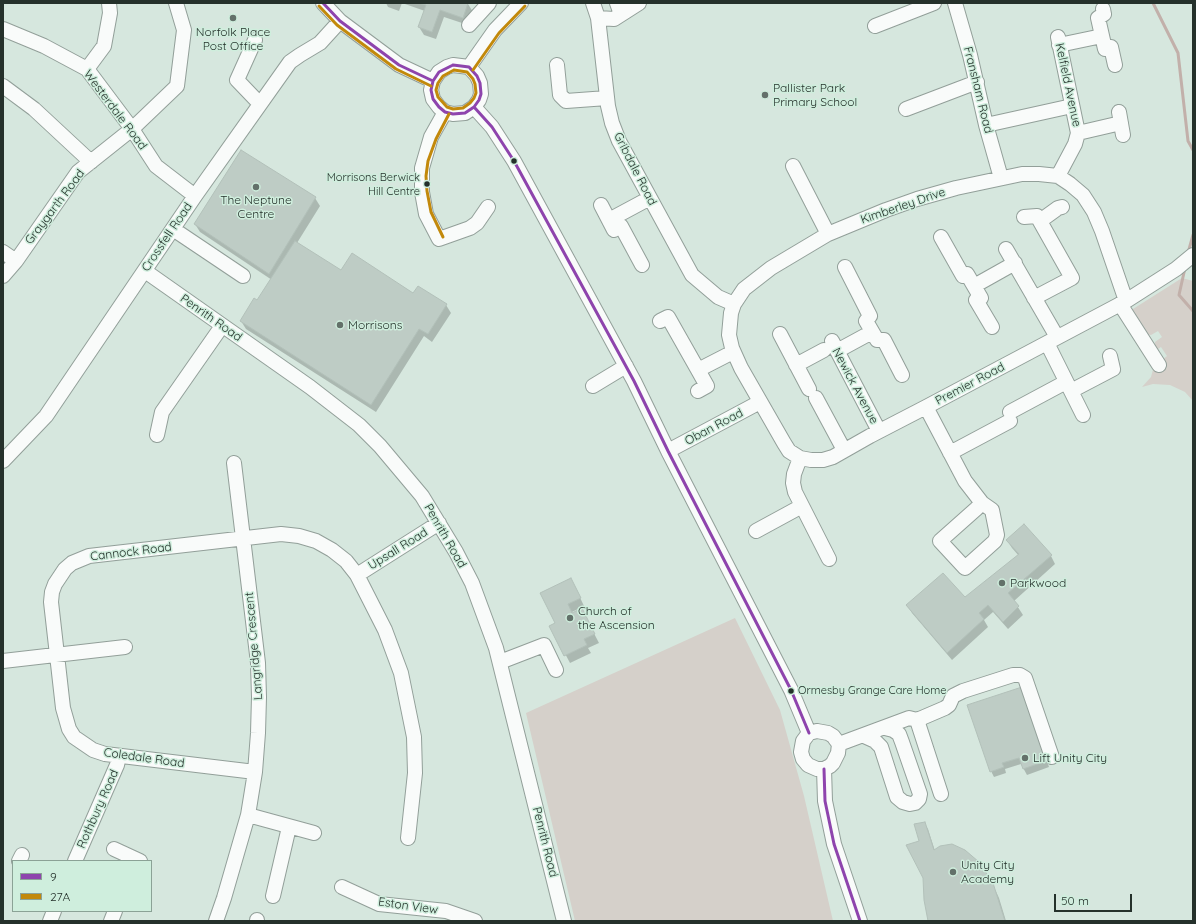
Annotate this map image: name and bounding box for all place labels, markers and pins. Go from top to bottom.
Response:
marker: Norfolk Place Post Office [228,13,238,23]
place label: Norfolk Place Post Office [196,25,270,53]
place label: Pallister Park Primary School [773,81,857,109]
marker: Pallister Park Primary School [760,90,770,100]
unlabelled marker [509,156,519,166]
place label: Morrisons Berwick Hill Centre [327,171,420,197]
marker: Morrisons Berwick Hill Centre [422,179,432,189]
marker: The Neptune Centre [251,182,261,192]
place label: The Neptune Centre [220,193,292,221]
place label: Morrisons [348,318,402,332]
marker: Morrisons [335,320,345,330]
place label: Parkwood [1010,576,1066,590]
marker: Parkwood [997,578,1007,588]
place label: Church of the Ascension [578,604,655,632]
marker: Church of the Ascension [565,613,575,623]
place label: Ormesby Grange Care Home [798,684,946,698]
marker: Ormesby Grange Care Home [786,686,796,696]
place label: Lift Unity City [1033,751,1107,765]
marker: Lift Unity City [1020,753,1030,763]
place label: Unity City Academy [961,858,1015,886]
marker: Unity City Academy [948,867,958,877]

